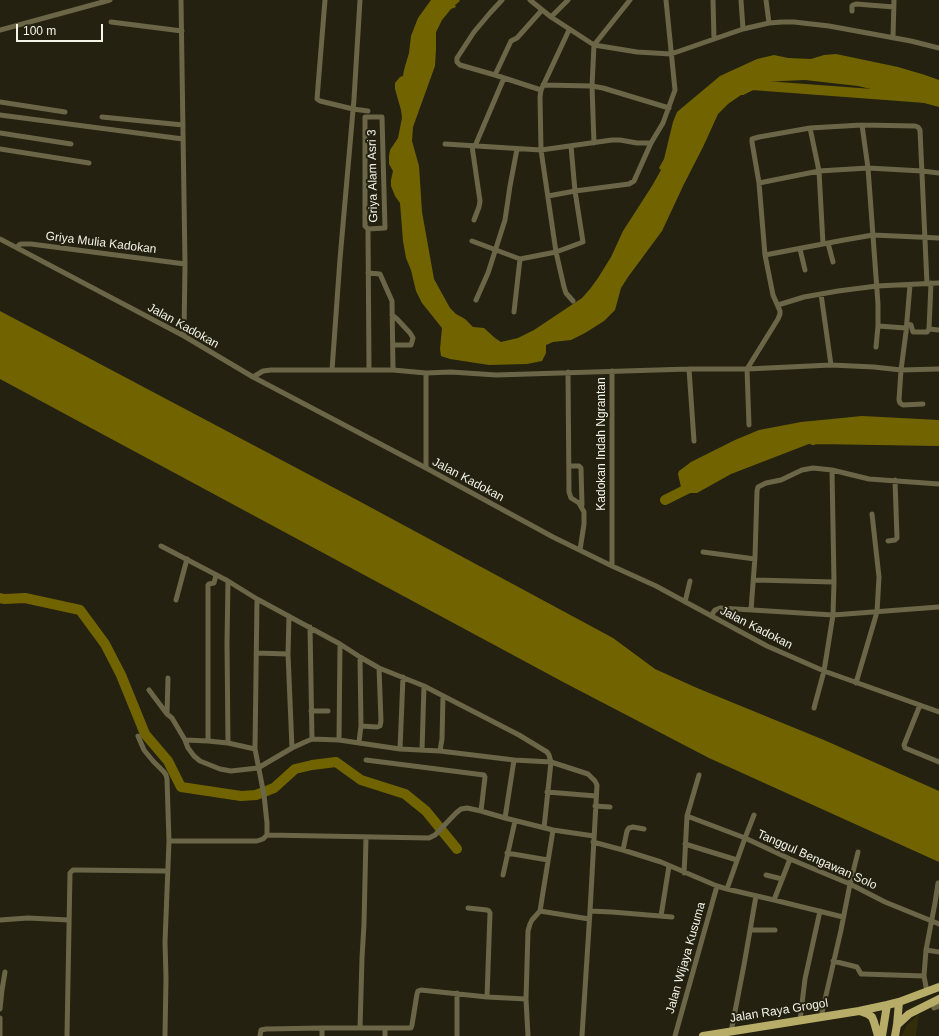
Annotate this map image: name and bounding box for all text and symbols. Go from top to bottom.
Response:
scale bar [18,16,105,42]
text: 100 m [23,24,56,38]
street label: Griya Alam Asri 3 [365,129,381,223]
street label: Griya Mulia Kadokan [45,229,157,257]
street label: Jalan Kadokan [145,300,221,352]
street label: Kadokan Indah Ngrantan [595,377,609,511]
street label: Jalan Kadokan [430,455,506,505]
street label: Jalan Kadokan [717,604,795,652]
street label: Tanggul Bengawan Solo [755,827,879,893]
street label: Jalan Wijaya Kusuma [663,901,709,1015]
street label: Jalan Raya Grogol [729,996,829,1026]

